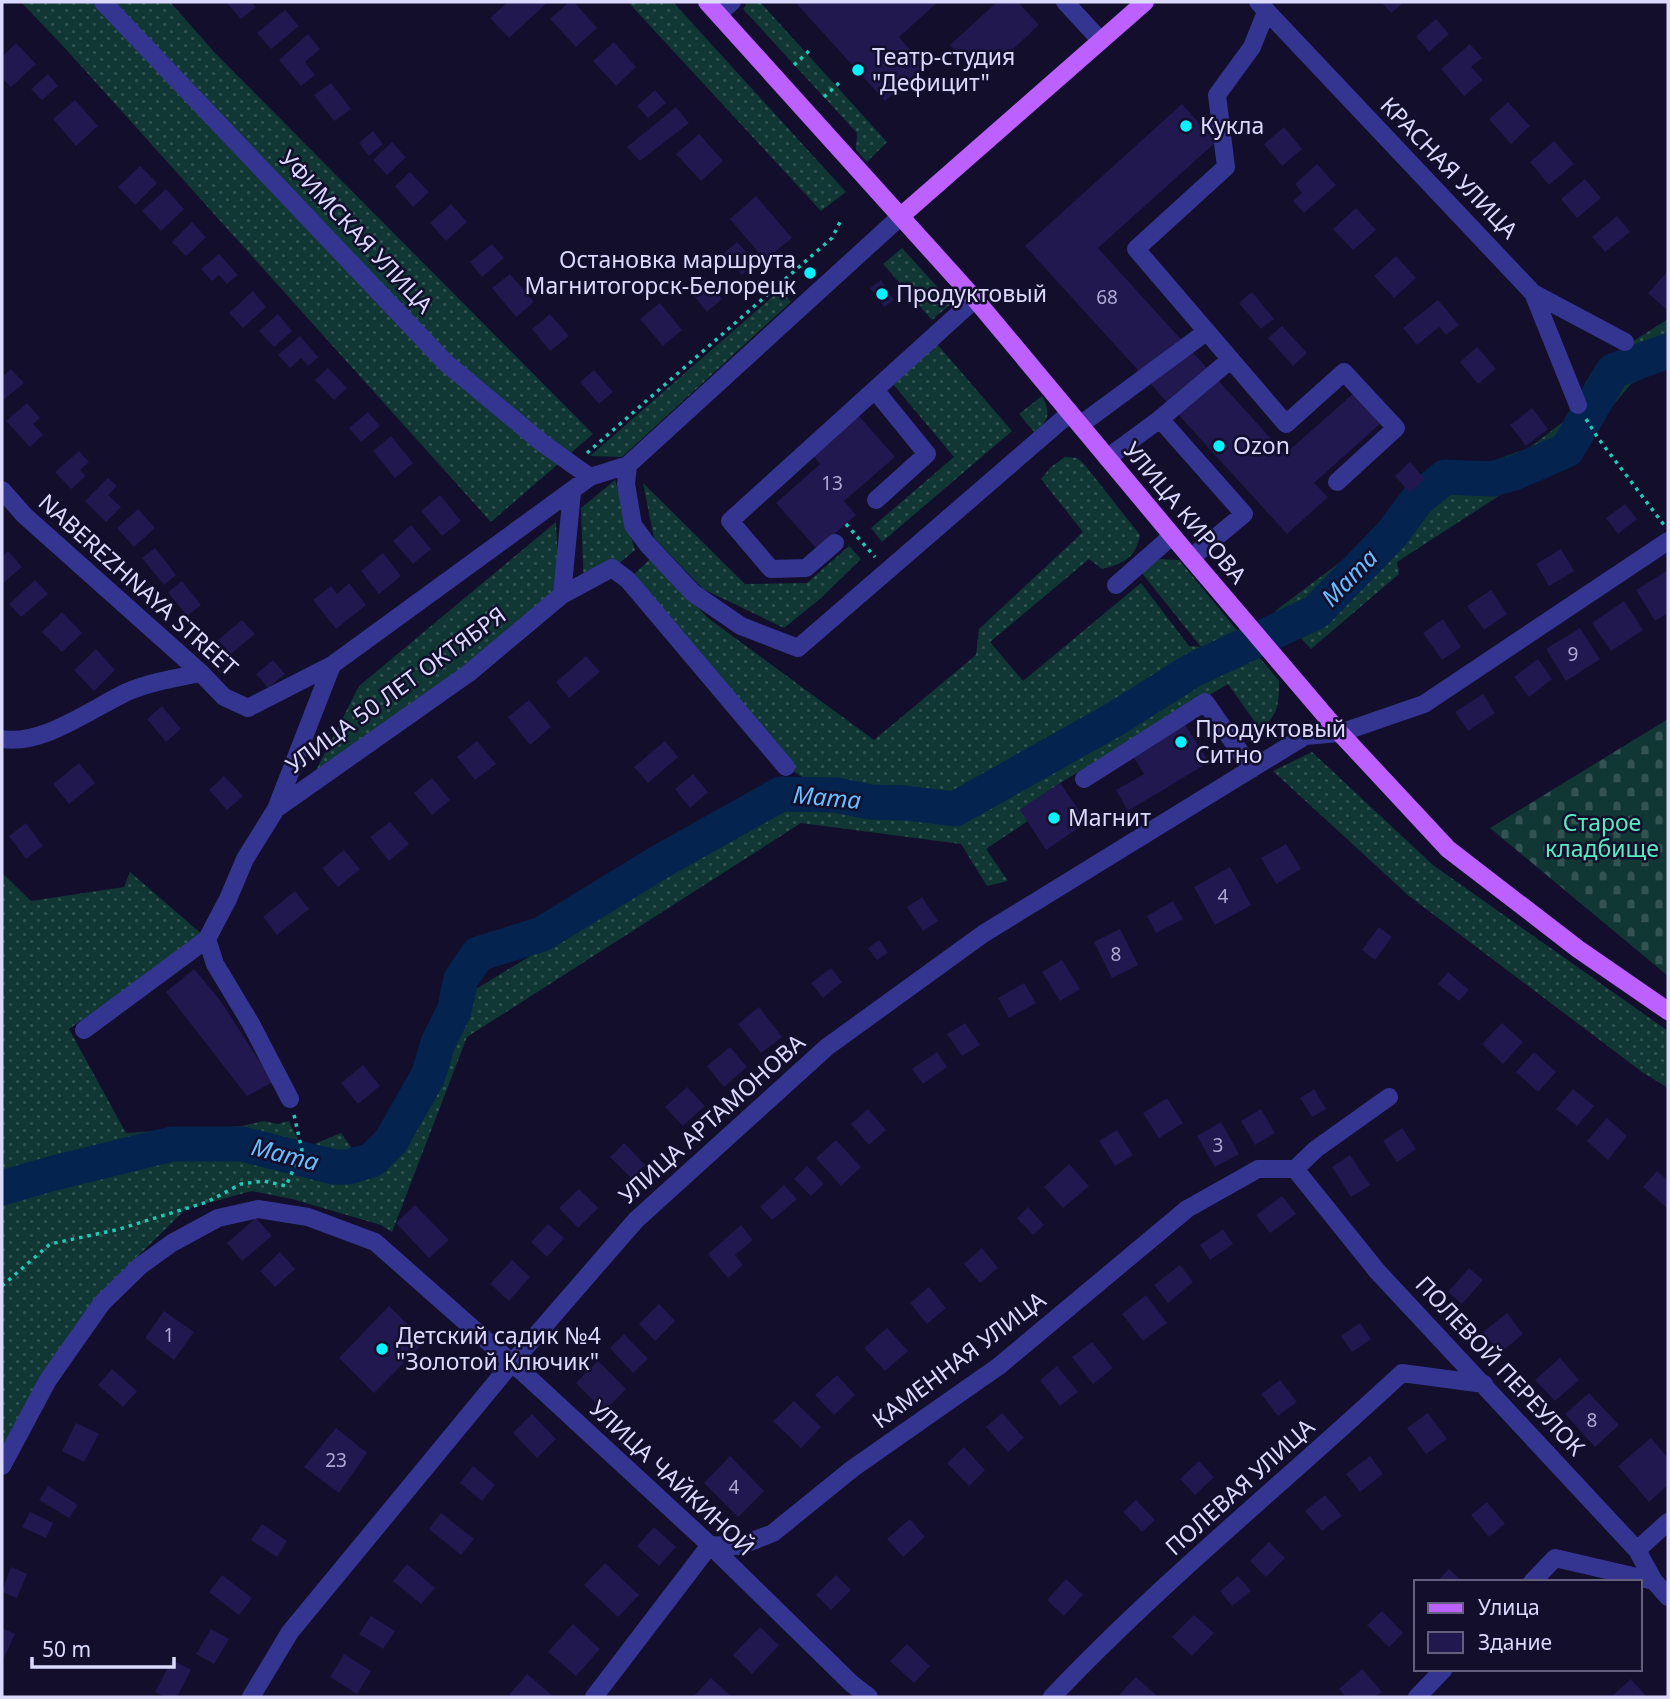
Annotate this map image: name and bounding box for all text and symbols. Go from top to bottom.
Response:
place label: Театр-студия "Дефицит" [872,40,1015,98]
marker: Театр-студия "Дефицит" [850,62,866,78]
street label: КРАСНАЯ УЛИЦА [1374,89,1526,245]
place label: Кукла [1200,109,1264,141]
marker: Кукла [1178,118,1194,134]
street label: УФИМСКАЯ УЛИЦА [273,143,441,320]
place label: Остановка маршрута Магнитогорск-Белорецк [525,243,797,301]
marker: Остановка маршрута Магнитогорск-Белорецк [802,265,818,281]
place label: Продуктовый [896,277,1047,309]
house number: 68 [1096,284,1118,310]
marker: Продуктовый [874,286,890,302]
place label: Ozon [1233,429,1290,461]
street label: УЛИЦА КИРОВА [1117,435,1255,590]
marker: Ozon [1211,438,1227,454]
house number: 13 [821,470,843,496]
street label: NABEREZHNAYA STREET [32,486,246,683]
water label: Мата [1313,541,1385,613]
street label: УЛИЦА 50 ЛЕТ ОКТЯБРЯ [279,598,512,780]
house number: 9 [1568,641,1578,667]
place label: Продуктовый Ситно [1195,712,1346,770]
marker: Продуктовый Ситно [1173,734,1189,750]
water label: Мата [792,777,863,816]
place label: Магнит [1068,801,1151,833]
park label: Старое кладбище [1545,806,1659,864]
marker: Магнит [1046,810,1062,826]
house number: 4 [1218,883,1229,909]
house number: 8 [1111,941,1121,967]
street label: УЛИЦА АРТАМОНОВА [611,1026,812,1211]
water label: Мата [248,1129,323,1178]
house number: 3 [1213,1132,1223,1158]
street label: ПОЛЕВОЙ ПЕРЕУЛОК [1409,1268,1593,1463]
street label: КАМЕННАЯ УЛИЦА [865,1283,1052,1435]
place label: Детский садик №4 "Золотой Ключик" [396,1319,601,1377]
house number: 1 [164,1322,174,1348]
marker: Детский садик №4 "Золотой Ключик" [374,1341,390,1357]
street label: УЛИЦА ЧАЙКИНОЙ [583,1392,762,1562]
house number: 8 [1587,1407,1597,1433]
street label: ПОЛЕВАЯ УЛИЦА [1158,1410,1321,1562]
house number: 23 [325,1447,347,1473]
house number: 4 [729,1474,740,1500]
legend [1414,1580,1642,1671]
text: Улица [1478,1593,1540,1621]
scale bar [32,1626,173,1670]
text: Здание [1478,1628,1552,1656]
text: 50 m [42,1635,91,1663]

